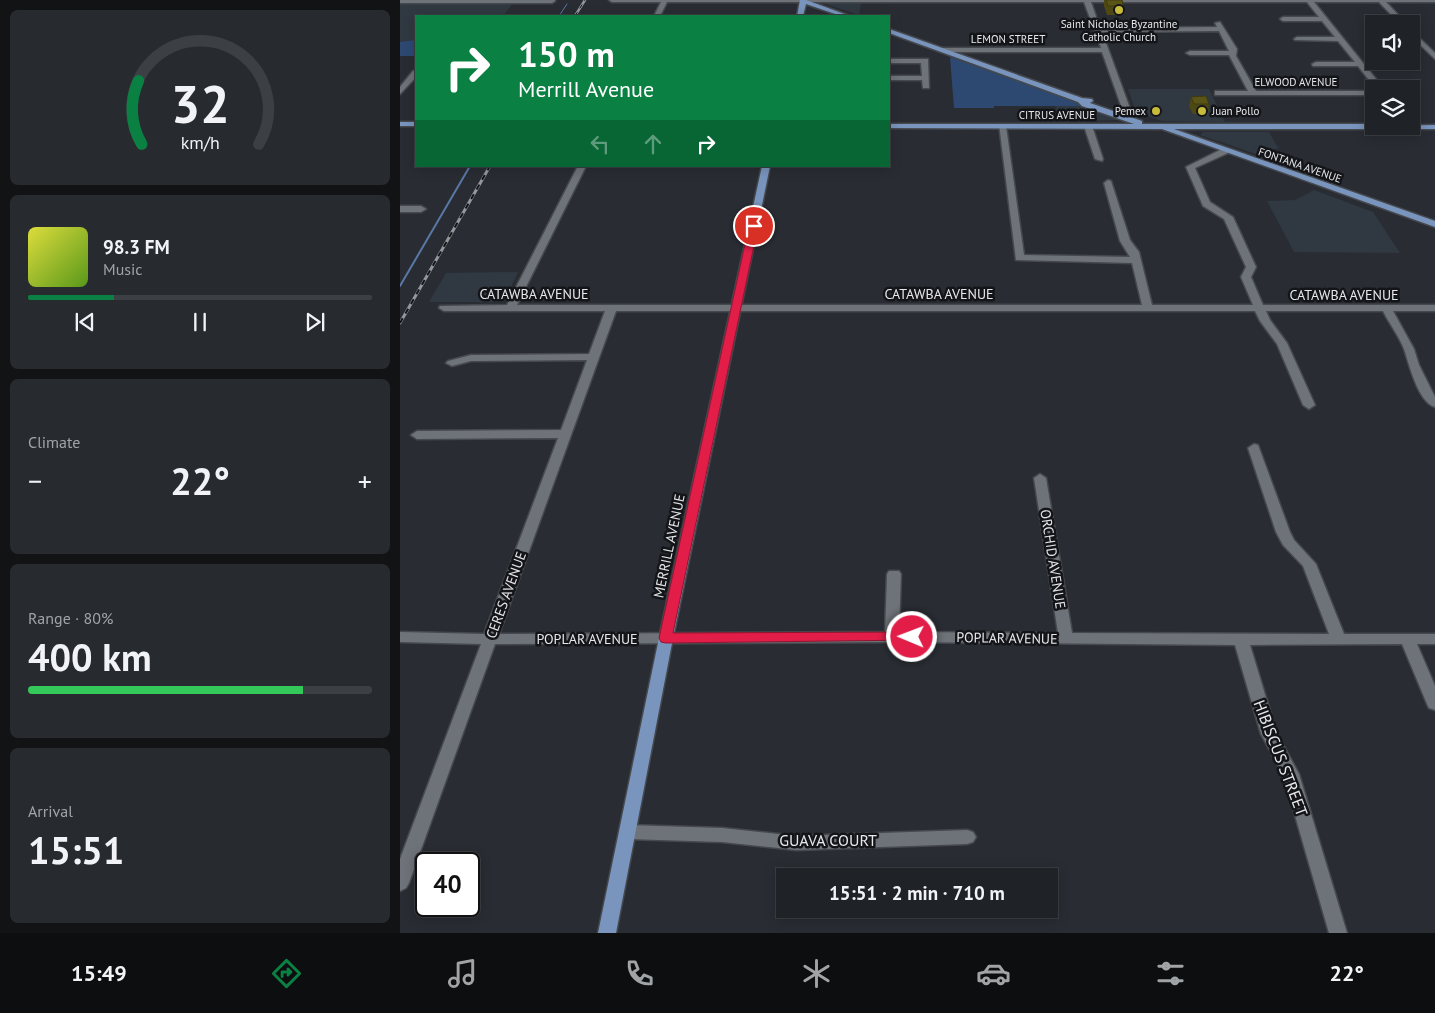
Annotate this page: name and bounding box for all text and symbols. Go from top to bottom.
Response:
marker: Saint Nicholas Byzantine Catholic Church [1113,4,1125,16]
map controls [1365,15,1420,135]
button: sound [1365,15,1420,70]
place label: Saint Nicholas Byzantine Catholic Church [1061,17,1178,44]
text: 150 m [518,31,615,77]
street label: LEMON STREET [971,32,1045,46]
icon: right [435,35,500,100]
text: 32 [171,70,229,137]
text: Merrill Avenue [518,75,654,103]
street label: ELWOOD AVENUE [1254,75,1338,89]
button: layers [1365,80,1420,135]
place label: Pemex [1115,104,1146,118]
place label: Juan Pollo [1211,104,1260,118]
marker: Pemex [1150,105,1162,117]
marker: Juan Pollo [1196,105,1208,117]
street label: CITRUS AVENUE [1019,108,1095,122]
icon: left [586,130,614,158]
icon: ahead [639,130,667,158]
icon: right [692,130,720,158]
text: km/h [180,131,220,154]
street label: FONTANA AVENUE [1257,144,1343,186]
pin [733,205,775,247]
icon: arrive [740,212,768,240]
text: 98.3 FM [103,235,170,259]
text: Music [103,259,143,279]
street label: CATAWBA AVENUE [479,285,589,303]
street label: CATAWBA AVENUE [884,285,994,303]
street label: CATAWBA AVENUE [1289,286,1399,304]
icon: previous [71,308,99,336]
icon: pause [186,308,214,336]
icon: next [301,308,329,336]
text: Climate [28,432,80,452]
text: 22° [170,456,230,505]
text: − [28,462,42,499]
text: + [358,462,372,499]
street label: MERRILL AVENUE [649,493,689,599]
street label: ORCHID AVENUE [1036,508,1070,610]
street label: CERES AVENUE [482,549,530,641]
text: Range · 80% [28,608,113,628]
position arrow [885,610,937,662]
street label: POPLAR AVENUE [956,628,1058,648]
street label: POPLAR AVENUE [536,630,638,648]
text: 400 km [28,632,152,681]
street label: HIBISCUS STREET [1250,697,1312,819]
text: Arrival [28,801,73,821]
text: 15:51 [28,825,124,874]
street label: GUAVA COURT [779,830,877,850]
speed limit sign: 40 [415,852,480,917]
text: 15:51 · 2 min · 710 m [829,881,1005,905]
icon: directions [269,956,304,991]
icon: music [445,956,480,991]
icon: phone [622,956,657,991]
icon: climate [799,956,834,991]
icon: car [976,956,1011,991]
icon: filters [1153,956,1188,991]
text: 15:49 [71,959,127,987]
text: 22° [1329,959,1364,987]

